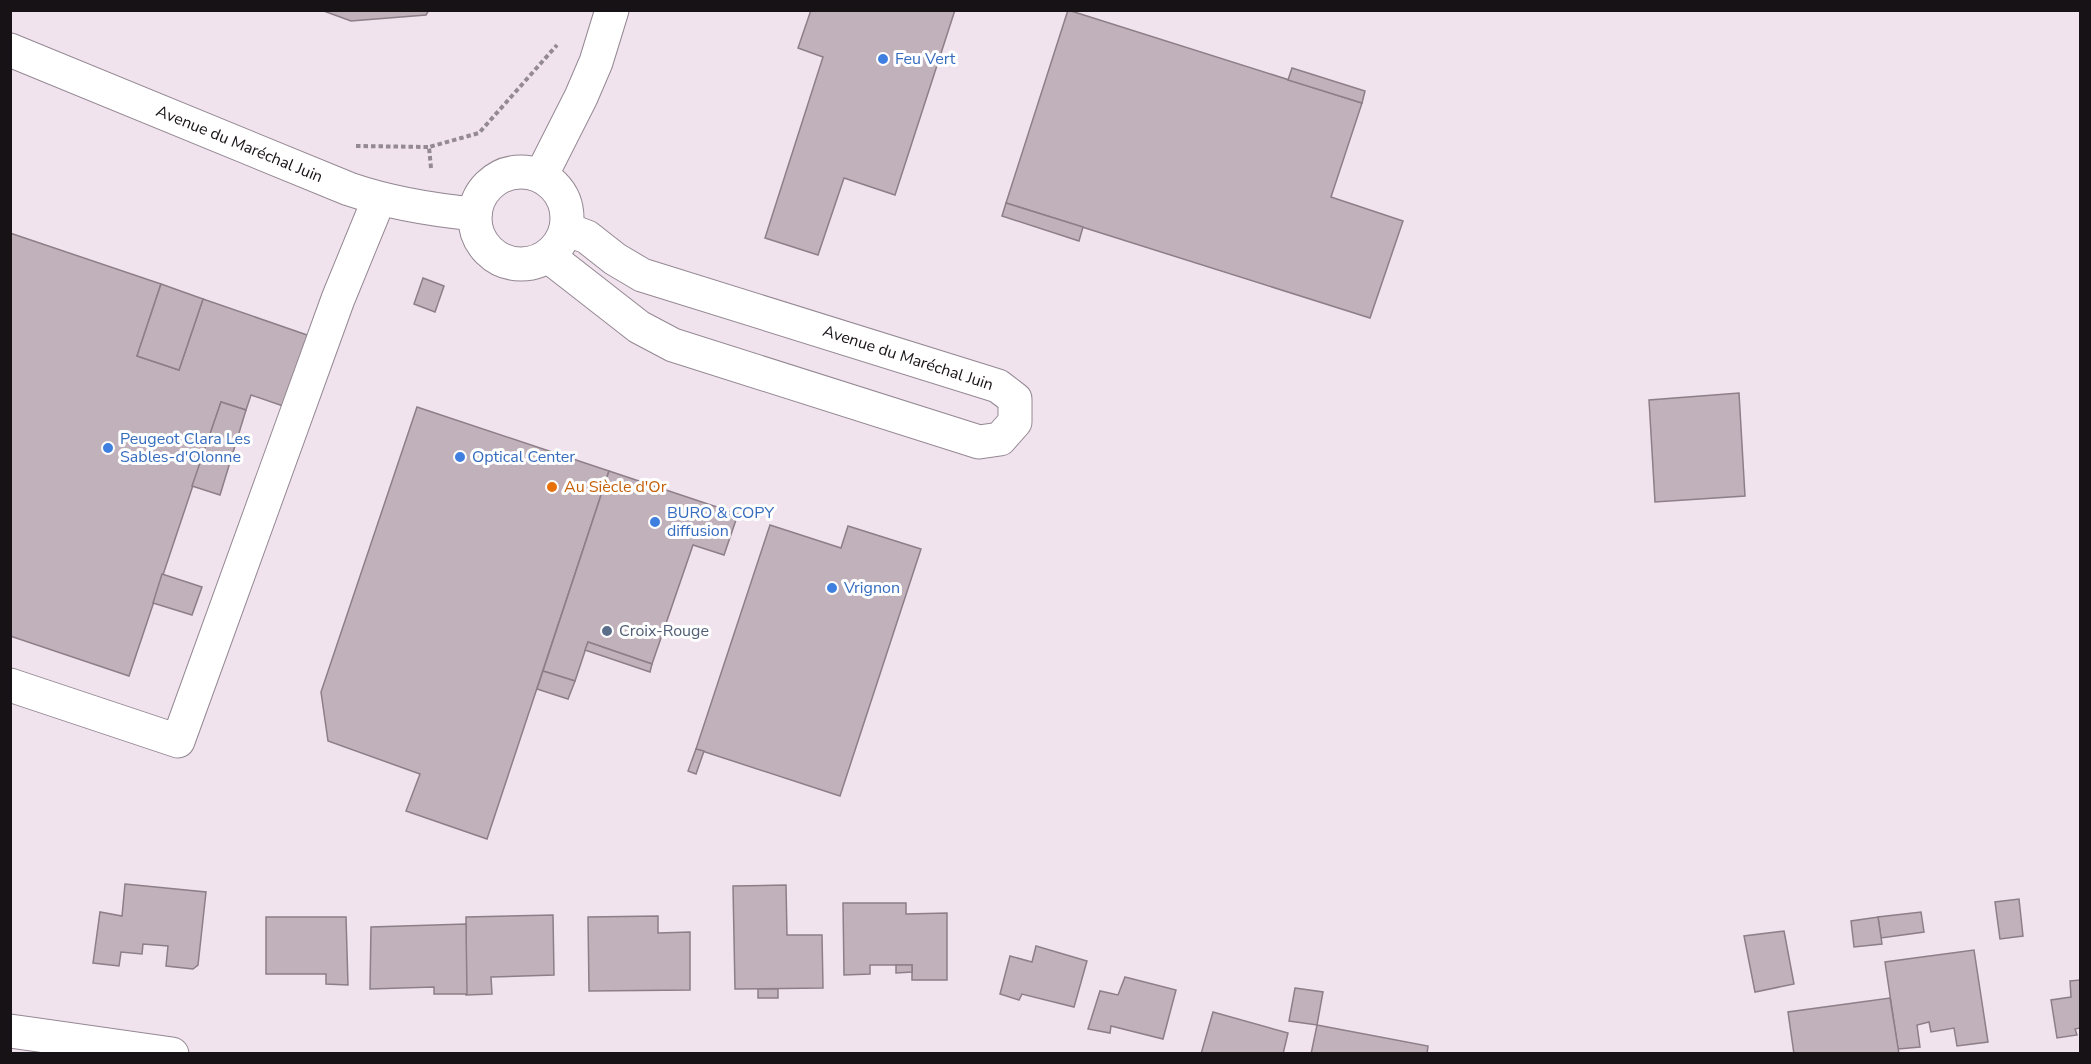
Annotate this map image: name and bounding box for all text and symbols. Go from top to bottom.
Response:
place label: Feu Vert [895,48,956,70]
marker: Feu Vert [876,52,890,66]
street label: Avenue du Maréchal Juin [153,100,326,188]
street label: Avenue du Maréchal Juin [820,320,996,396]
place label: Peugeot Clara Les Sables-d'Olonne [120,428,251,468]
marker: Peugeot Clara Les Sables-d'Olonne [101,441,115,455]
place label: Optical Center [472,446,575,468]
marker: Optical Center [453,450,467,464]
place label: Au Siècle d'Or [564,476,667,498]
marker: Au Siècle d'Or [545,480,559,494]
place label: BURO & COPY diffusion [667,502,774,542]
marker: BURO & COPY diffusion [648,515,662,529]
place label: Vrignon [843,577,900,599]
marker: Vrignon [825,581,839,595]
place label: Croix-Rouge [619,620,709,642]
marker: Croix-Rouge [600,624,614,638]

